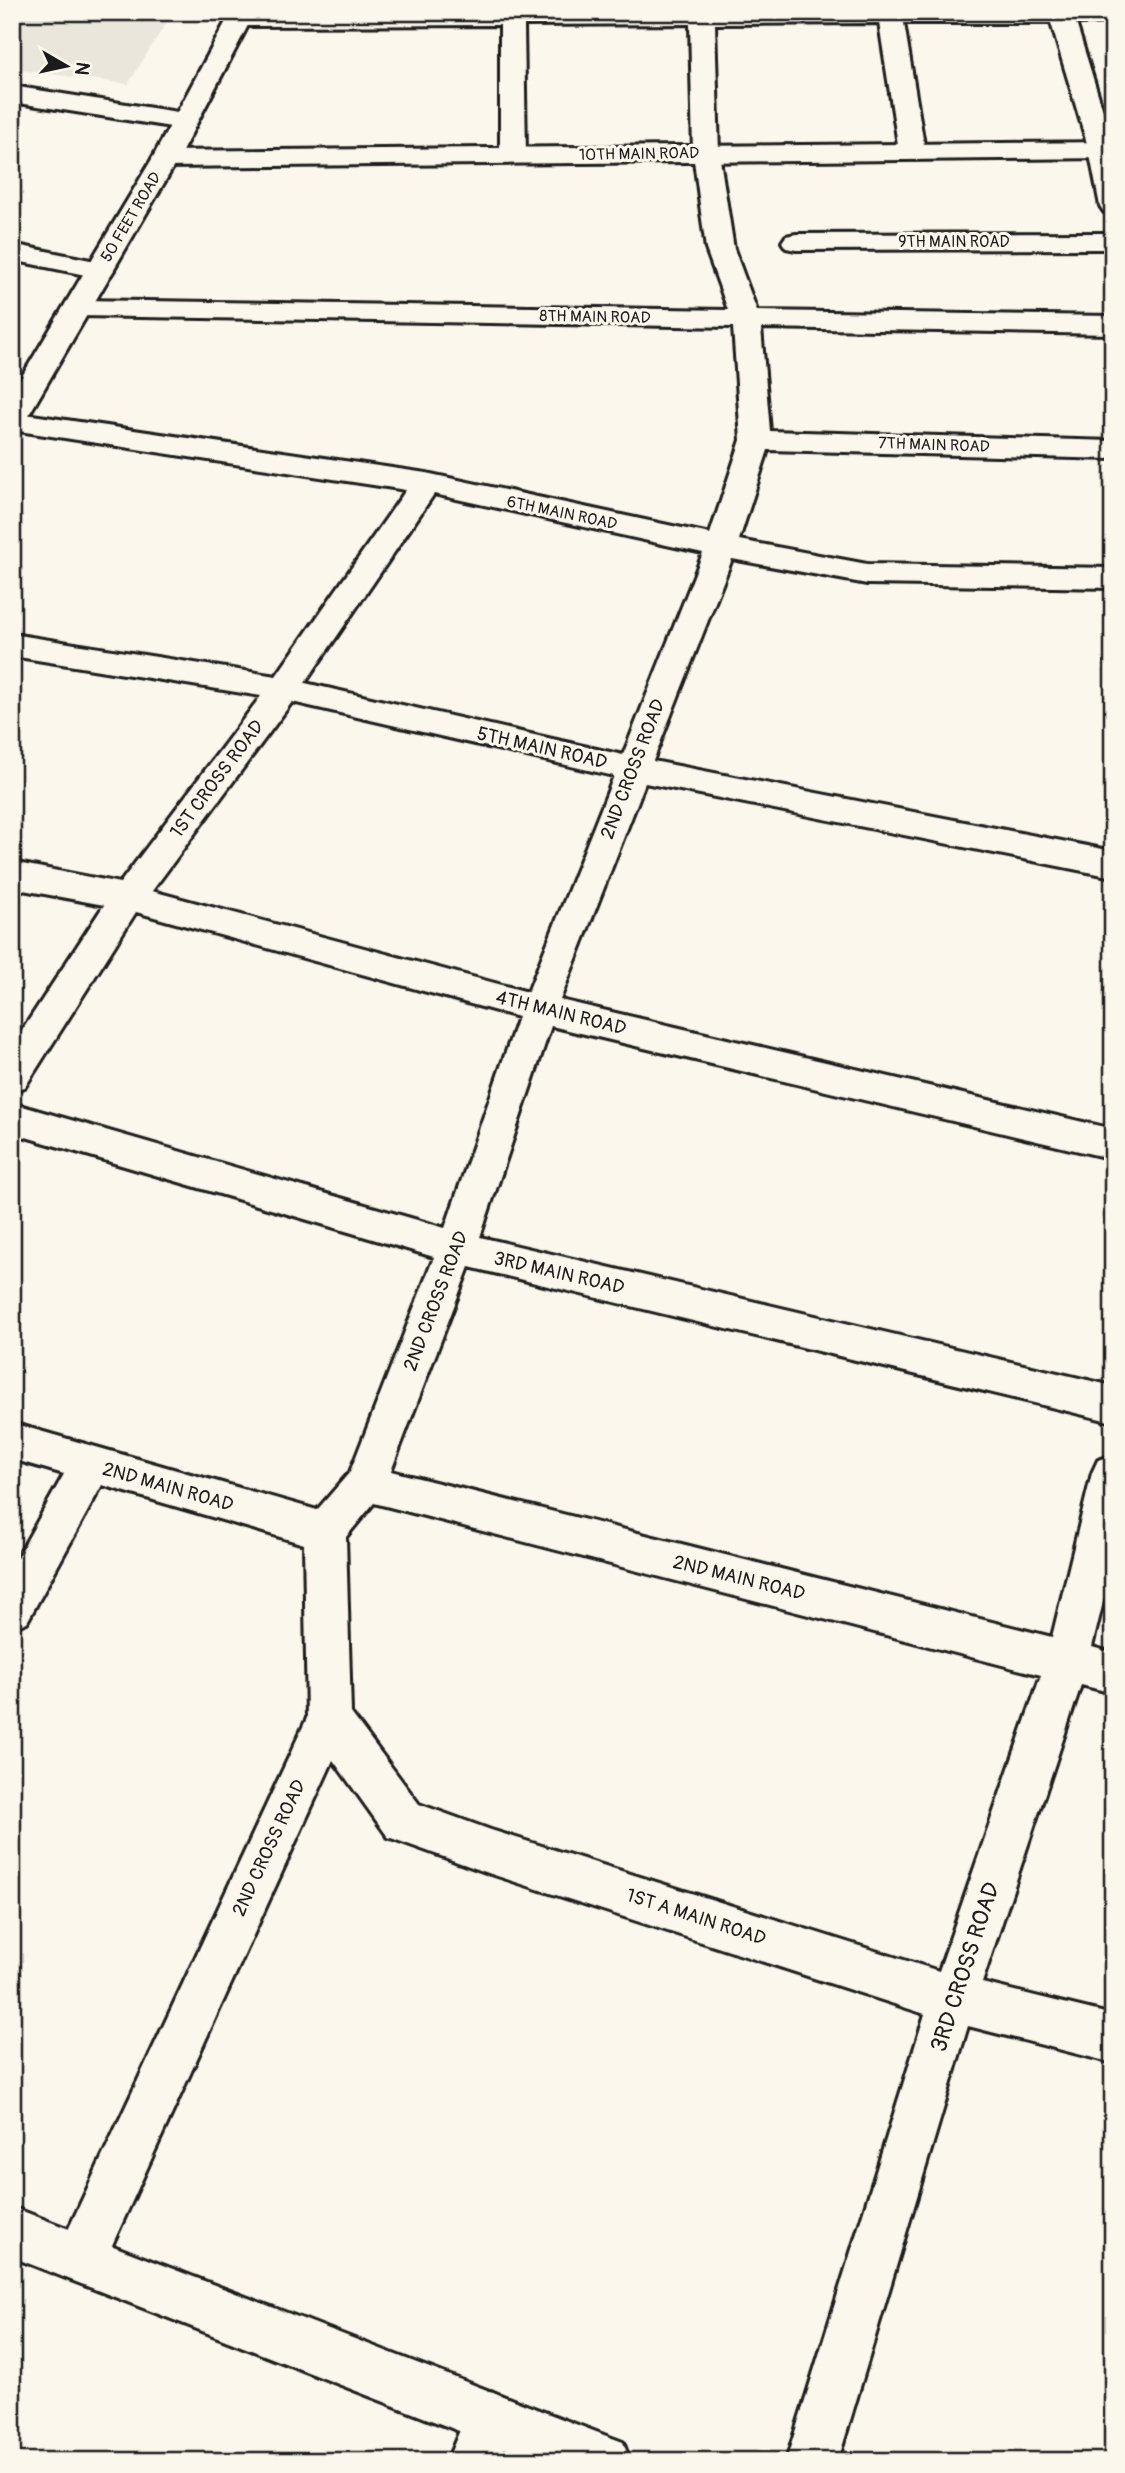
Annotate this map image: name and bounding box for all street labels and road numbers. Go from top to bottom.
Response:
street label: 10TH MAIN ROAD [579,143,699,165]
street label: 50 FEET ROAD [96,168,166,266]
street label: 9TH MAIN ROAD [898,232,1010,252]
street label: 8TH MAIN ROAD [539,306,651,328]
street label: 7TH MAIN ROAD [878,433,990,457]
street label: 6TH MAIN ROAD [505,492,619,534]
street label: 2ND CROSS ROAD [595,696,671,842]
street label: 1ST CROSS ROAD [165,715,269,843]
street label: 5TH MAIN ROAD [475,721,609,775]
street label: 4TH MAIN ROAD [493,985,629,1041]
street label: 2ND CROSS ROAD [398,1228,474,1374]
street label: 3RD MAIN ROAD [491,1246,627,1300]
street label: 2ND MAIN ROAD [100,1457,236,1517]
street label: 2ND MAIN ROAD [671,1550,808,1606]
street label: 2ND CROSS ROAD [227,1776,311,1920]
street label: 3RD CROSS ROAD [924,1878,1006,2056]
street label: 1ST A MAIN ROAD [623,1883,769,1951]

